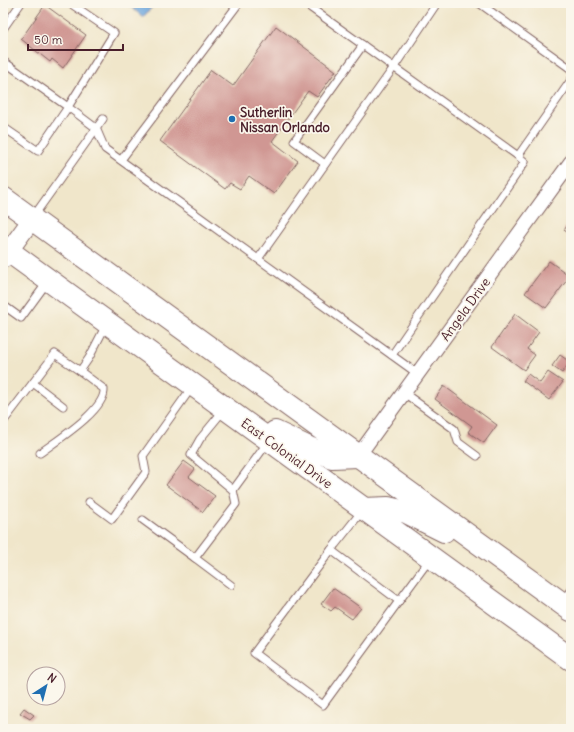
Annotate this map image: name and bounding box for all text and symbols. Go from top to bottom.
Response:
scale bar [28,26,123,52]
text: 50 m [34,32,63,47]
place label: Sutherlin Nissan Orlando [240,104,330,136]
marker: Sutherlin Nissan Orlando [227,114,237,124]
street label: Angela Drive [437,274,494,344]
street label: East Colonial Drive [238,415,336,492]
north arrow [26,666,66,706]
text: N [45,670,59,686]

